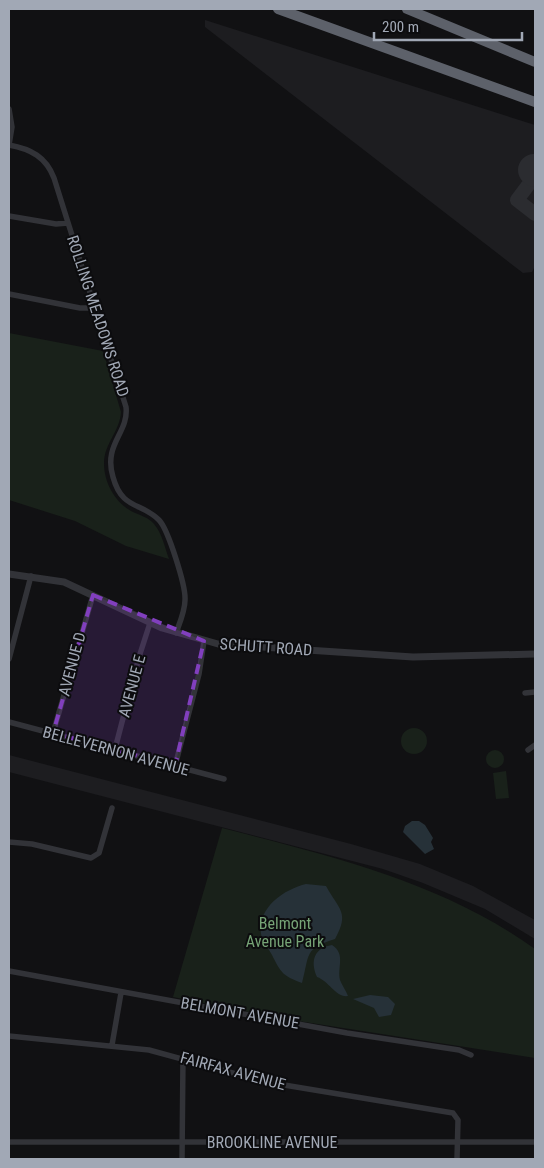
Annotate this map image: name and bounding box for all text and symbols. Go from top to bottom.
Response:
scale bar [374,10,522,42]
text: 200 m [382,18,419,36]
street label: ROLLING MEADOWS ROAD [63,233,133,399]
street label: AVENUE D [54,630,90,698]
street label: SCHUTT ROAD [219,634,313,660]
street label: AVENUE E [115,653,149,719]
street label: BELLEVERNON AVENUE [41,722,191,780]
park label: Belmont Avenue Park [246,914,325,951]
street label: BELMONT AVENUE [179,993,301,1033]
street label: FAIRFAX AVENUE [178,1048,288,1094]
street label: BROOKLINE AVENUE [207,1133,337,1152]

